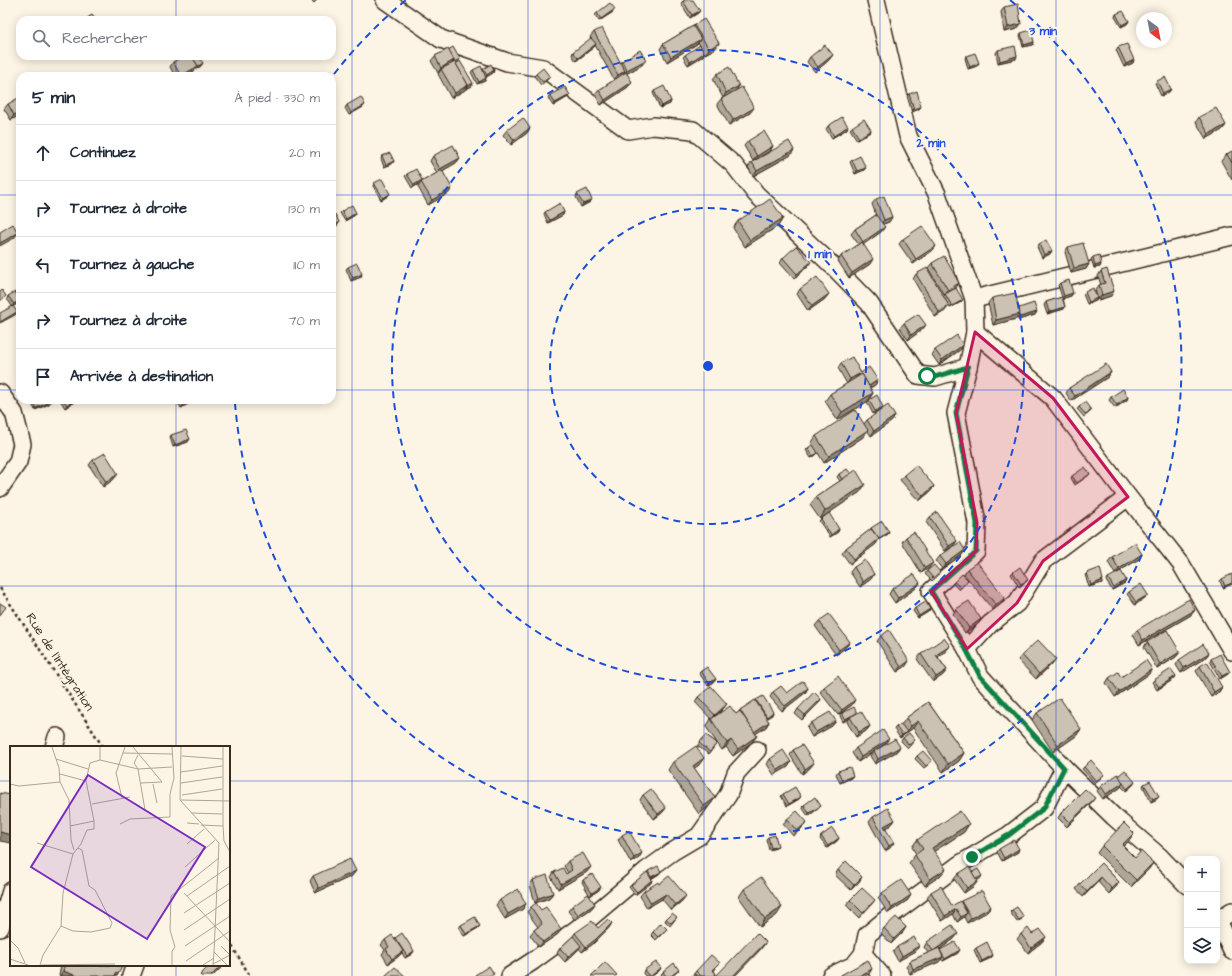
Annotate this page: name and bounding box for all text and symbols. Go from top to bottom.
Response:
north arrow [1136,12,1172,48]
search box [16,16,336,60]
text: 3 min [1028,23,1057,40]
icon: search [30,27,52,49]
text: Rechercher [62,28,147,49]
text: 5 min [32,86,75,110]
text: À pied · 330 m [235,89,320,107]
text: 2 min [916,135,945,152]
icon: ahead [32,142,54,164]
text: Continuez [70,142,136,163]
text: 20 m [289,144,320,162]
icon: right [32,198,54,220]
text: Tournez à droite [70,198,187,219]
text: 130 m [288,200,320,218]
text: 1 min [808,246,832,263]
icon: left [32,254,54,276]
text: Tournez à gauche [70,254,194,275]
text: 110 m [293,256,320,274]
icon: right [32,310,54,332]
text: Tournez à droite [70,310,187,331]
text: 70 m [288,312,320,330]
centre of rings [701,359,715,373]
icon: arrive [32,366,54,388]
text: Arrivée à destination [70,366,213,387]
route start [918,367,936,385]
street label: Rue de l'Intégration [21,610,99,715]
inset map [10,746,230,966]
route end [963,848,981,866]
map controls [1184,856,1220,964]
button: + [1184,856,1220,892]
button: − [1184,892,1220,928]
button: layers [1184,928,1220,964]

